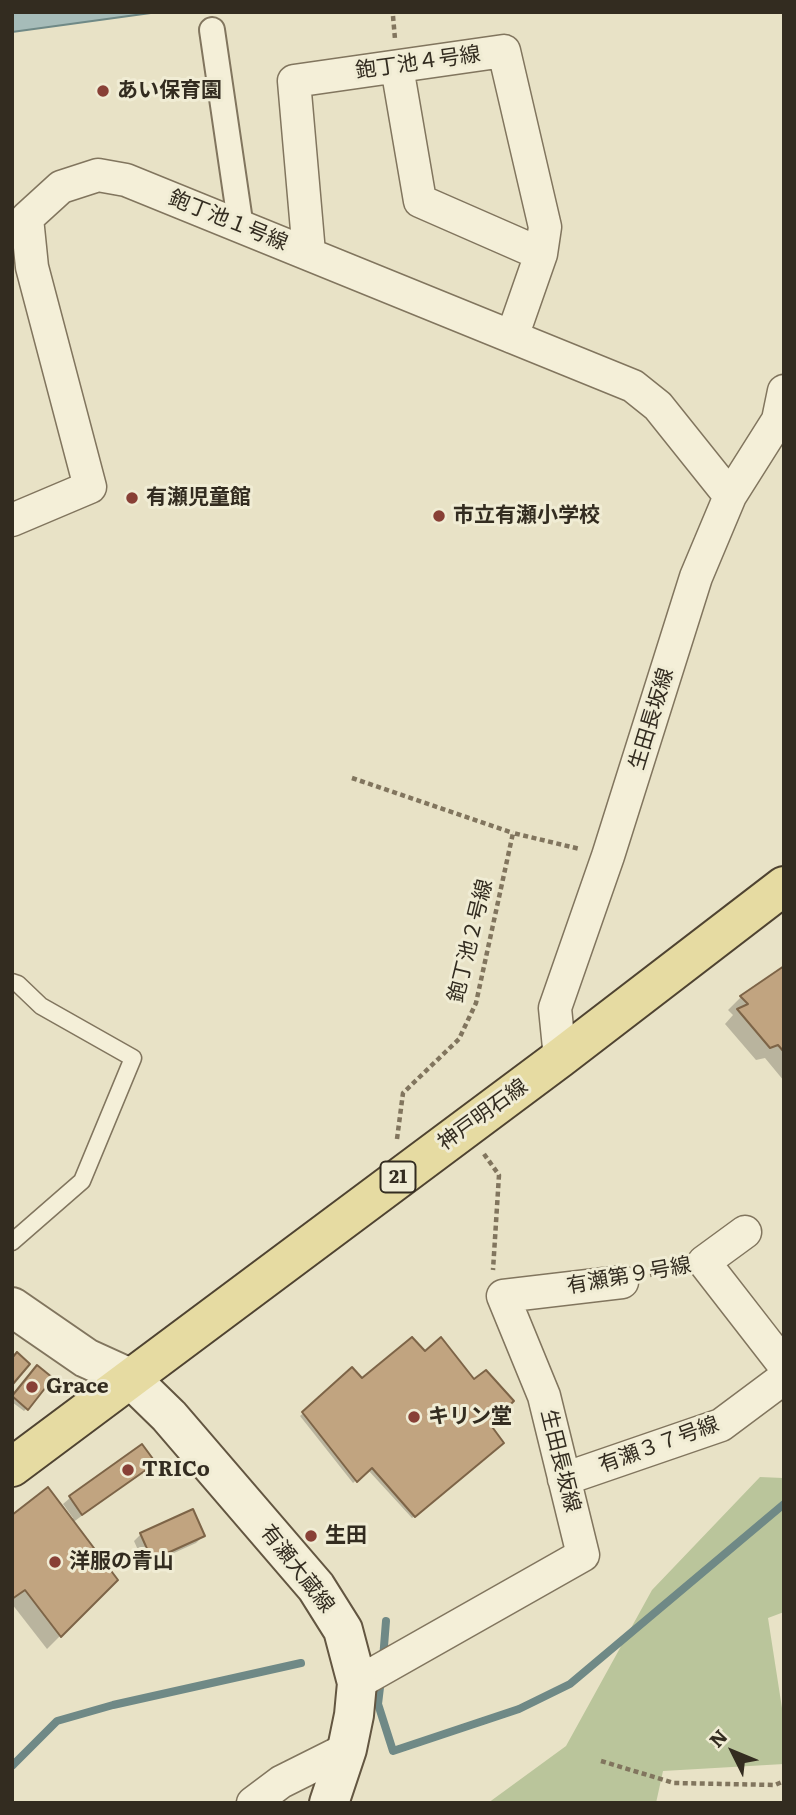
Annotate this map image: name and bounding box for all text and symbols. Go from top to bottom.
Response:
street label: 鉋丁池４号線 [354,42,482,84]
place label: あい保育園 [117,78,222,104]
marker: あい保育園 [95,83,111,99]
street label: 鉋丁池１号線 [165,186,291,256]
place label: 有瀬児童館 [146,485,251,511]
marker: 有瀬児童館 [124,490,140,506]
place label: 市立有瀬小学校 [453,503,600,529]
marker: 市立有瀬小学校 [431,508,447,524]
street label: 生田長坂線 [625,665,679,773]
street label: 鉋丁池２号線 [444,877,498,1005]
street label: 神戸明石線 [433,1074,533,1156]
road number: 21 [380,1162,416,1192]
street label: 有瀬第９号線 [565,1253,693,1299]
place label: Grace [46,1374,109,1400]
marker: Grace [24,1379,40,1395]
place label: キリン堂 [428,1404,512,1430]
street label: 生田長坂線 [535,1407,585,1515]
marker: キリン堂 [406,1409,422,1425]
street label: 有瀬３７号線 [595,1412,723,1478]
place label: TRICo [142,1457,210,1483]
marker: TRICo [120,1462,136,1478]
street label: 有瀬大蔵線 [255,1520,339,1618]
place label: 生田 [325,1523,367,1549]
marker: 生田 [303,1528,319,1544]
place label: 洋服の青山 [69,1549,174,1575]
marker: 洋服の青山 [47,1554,63,1570]
north arrow [698,1717,768,1787]
text: N [702,1722,733,1753]

